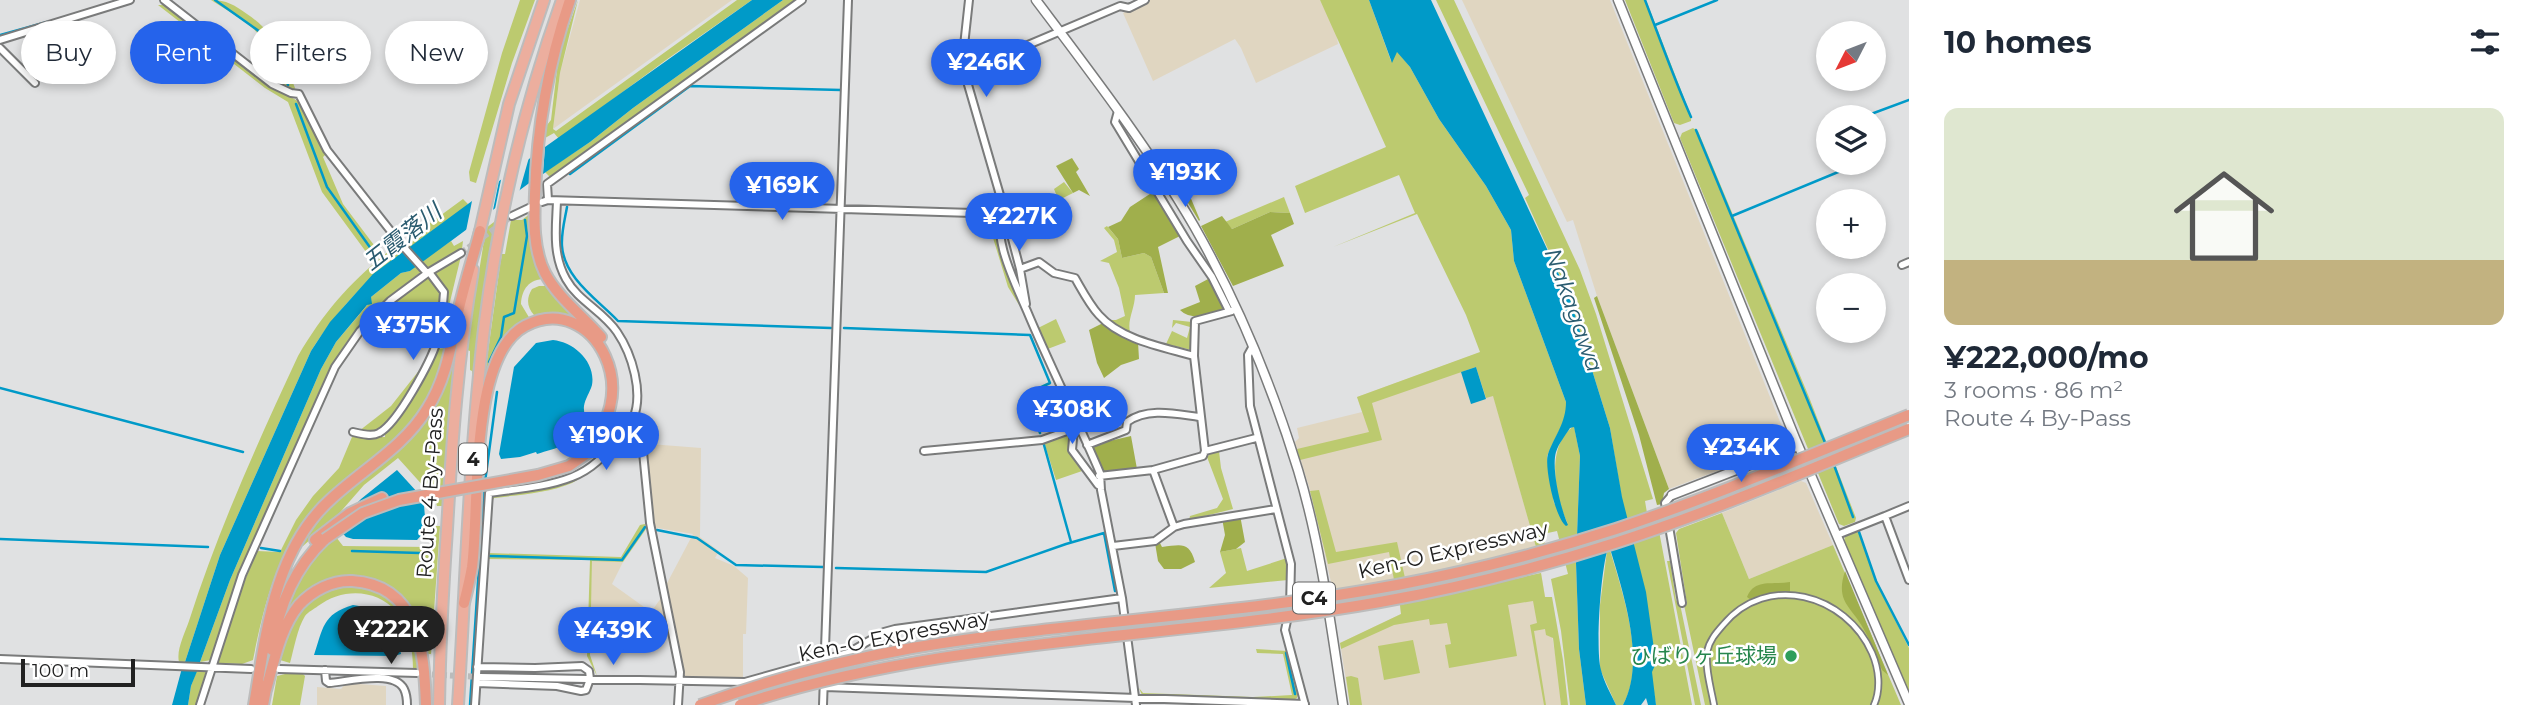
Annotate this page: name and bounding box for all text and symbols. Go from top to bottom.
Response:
chip: Buy [21,21,116,84]
chip: Rent [130,21,236,84]
chip: Filters [250,21,371,84]
chip: New [385,21,488,84]
north arrow [1816,21,1886,91]
map controls [1816,21,1886,343]
icon: filters [2466,23,2504,61]
text: 10 homes [1944,24,2092,61]
pin: ¥246K [937,40,1035,99]
text: ¥246K [947,48,1025,76]
button: layers [1816,105,1886,175]
pin: ¥193K [1136,150,1234,209]
icon: home [2161,153,2287,279]
text: ¥193K [1149,158,1221,186]
pin: ¥169K [733,162,831,222]
text: ¥169K [746,171,818,199]
button: + [1816,189,1886,259]
pin: ¥227K [970,194,1068,253]
water label: 五霞落川 [357,196,449,276]
text: ¥227K [981,202,1057,230]
water label: Nakagawa [1539,244,1609,376]
button: − [1816,273,1886,343]
pin: ¥375K [364,302,462,362]
text: ¥375K [375,311,451,339]
text: ¥222,000/mo [1944,339,2149,376]
text: 3 rooms · 86 m² [1944,376,2123,404]
pin: ¥308K [1023,386,1121,446]
text: ¥308K [1033,395,1111,423]
text: Route 4 By-Pass [1944,404,2131,432]
street label: Route 4 By-Pass [411,407,448,579]
pin: ¥190K [557,412,655,472]
text: ¥190K [569,421,643,449]
pin: ¥234K [1692,424,1790,484]
text: ¥234K [1703,433,1779,461]
road number: 4 [459,444,487,474]
street label: Ken-O Expressway [1355,515,1551,584]
road number: C4 [1293,582,1335,614]
street label: Ken-O Expressway [796,605,992,666]
pin: ¥222K [342,606,440,666]
pin: ¥439K [564,608,662,667]
text: ¥222K [354,615,428,643]
text: ¥439K [574,616,652,644]
place label: ひばりヶ丘球場 [1630,643,1777,668]
marker: ひばりヶ丘球場 [1783,648,1799,664]
scale bar [21,656,135,688]
text: 100 m [32,659,89,682]

